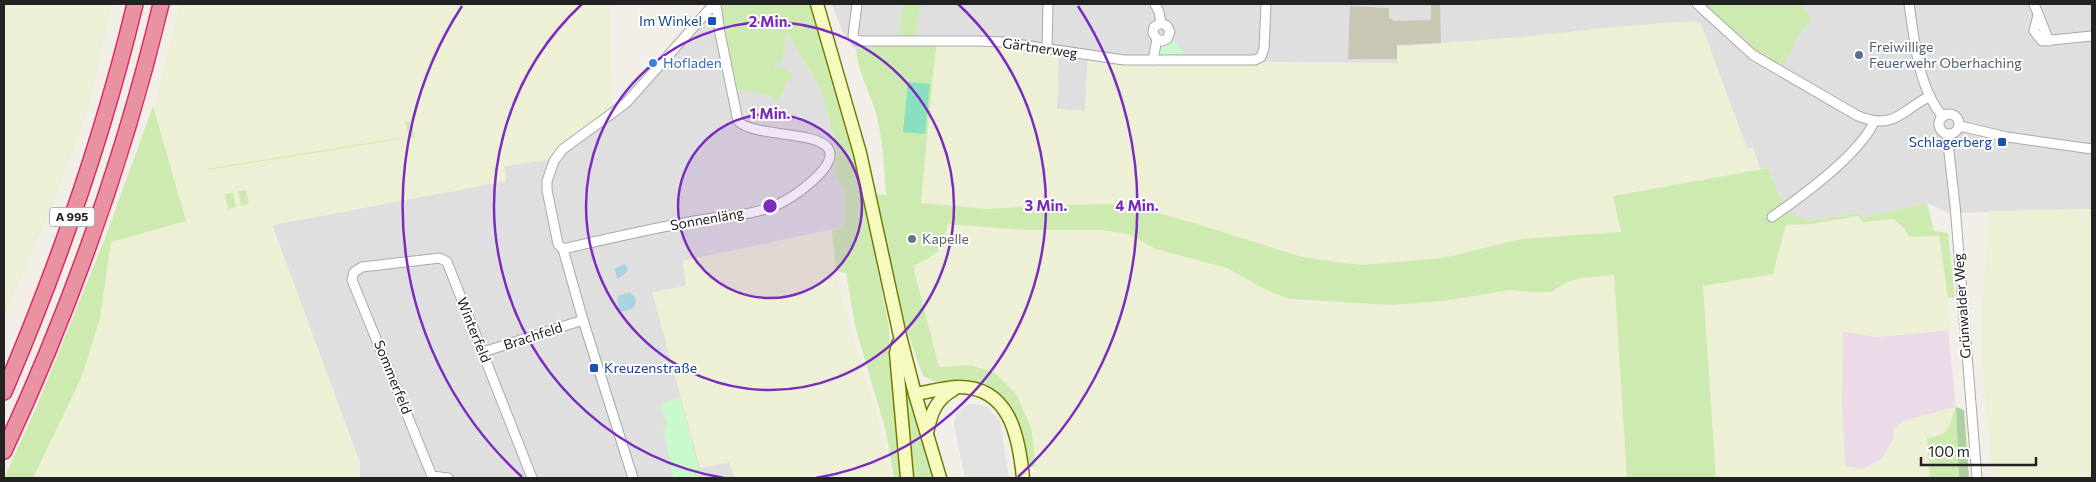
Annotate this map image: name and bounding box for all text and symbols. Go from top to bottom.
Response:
place label: Im Winkel [639,12,702,29]
text: 2 Min. [749,12,791,30]
marker: Im Winkel [706,15,718,27]
street label: Gärtnerweg [1001,34,1079,61]
place label: Freiwillige Feuerwehr Oberhaching [1869,38,2022,71]
marker: Freiwillige Feuerwehr Oberhaching [1853,49,1865,61]
place label: Hofladen [663,54,722,71]
marker: Hofladen [647,57,659,69]
text: 1 Min. [750,104,790,122]
place label: Schlagerberg [1909,133,1992,150]
marker: Schlagerberg [1996,136,2008,148]
text: 3 Min. [1025,196,1067,214]
text: 4 Min. [1115,196,1159,214]
centre of rings [761,197,779,215]
street label: Sonnenläng [669,204,745,233]
road number: A 995 [50,208,94,226]
place label: Kapelle [922,230,969,247]
marker: Kapelle [906,233,918,245]
street label: Grünwalder Weg [1949,252,1974,359]
street label: Winterfeld [454,295,495,365]
street label: Brachfeld [501,318,564,353]
street label: Sommerfeld [371,337,416,416]
place label: Kreuzenstraße [604,359,697,376]
marker: Kreuzenstraße [588,362,600,374]
scale bar [1921,434,2036,466]
text: 100 m [1928,442,1970,460]

